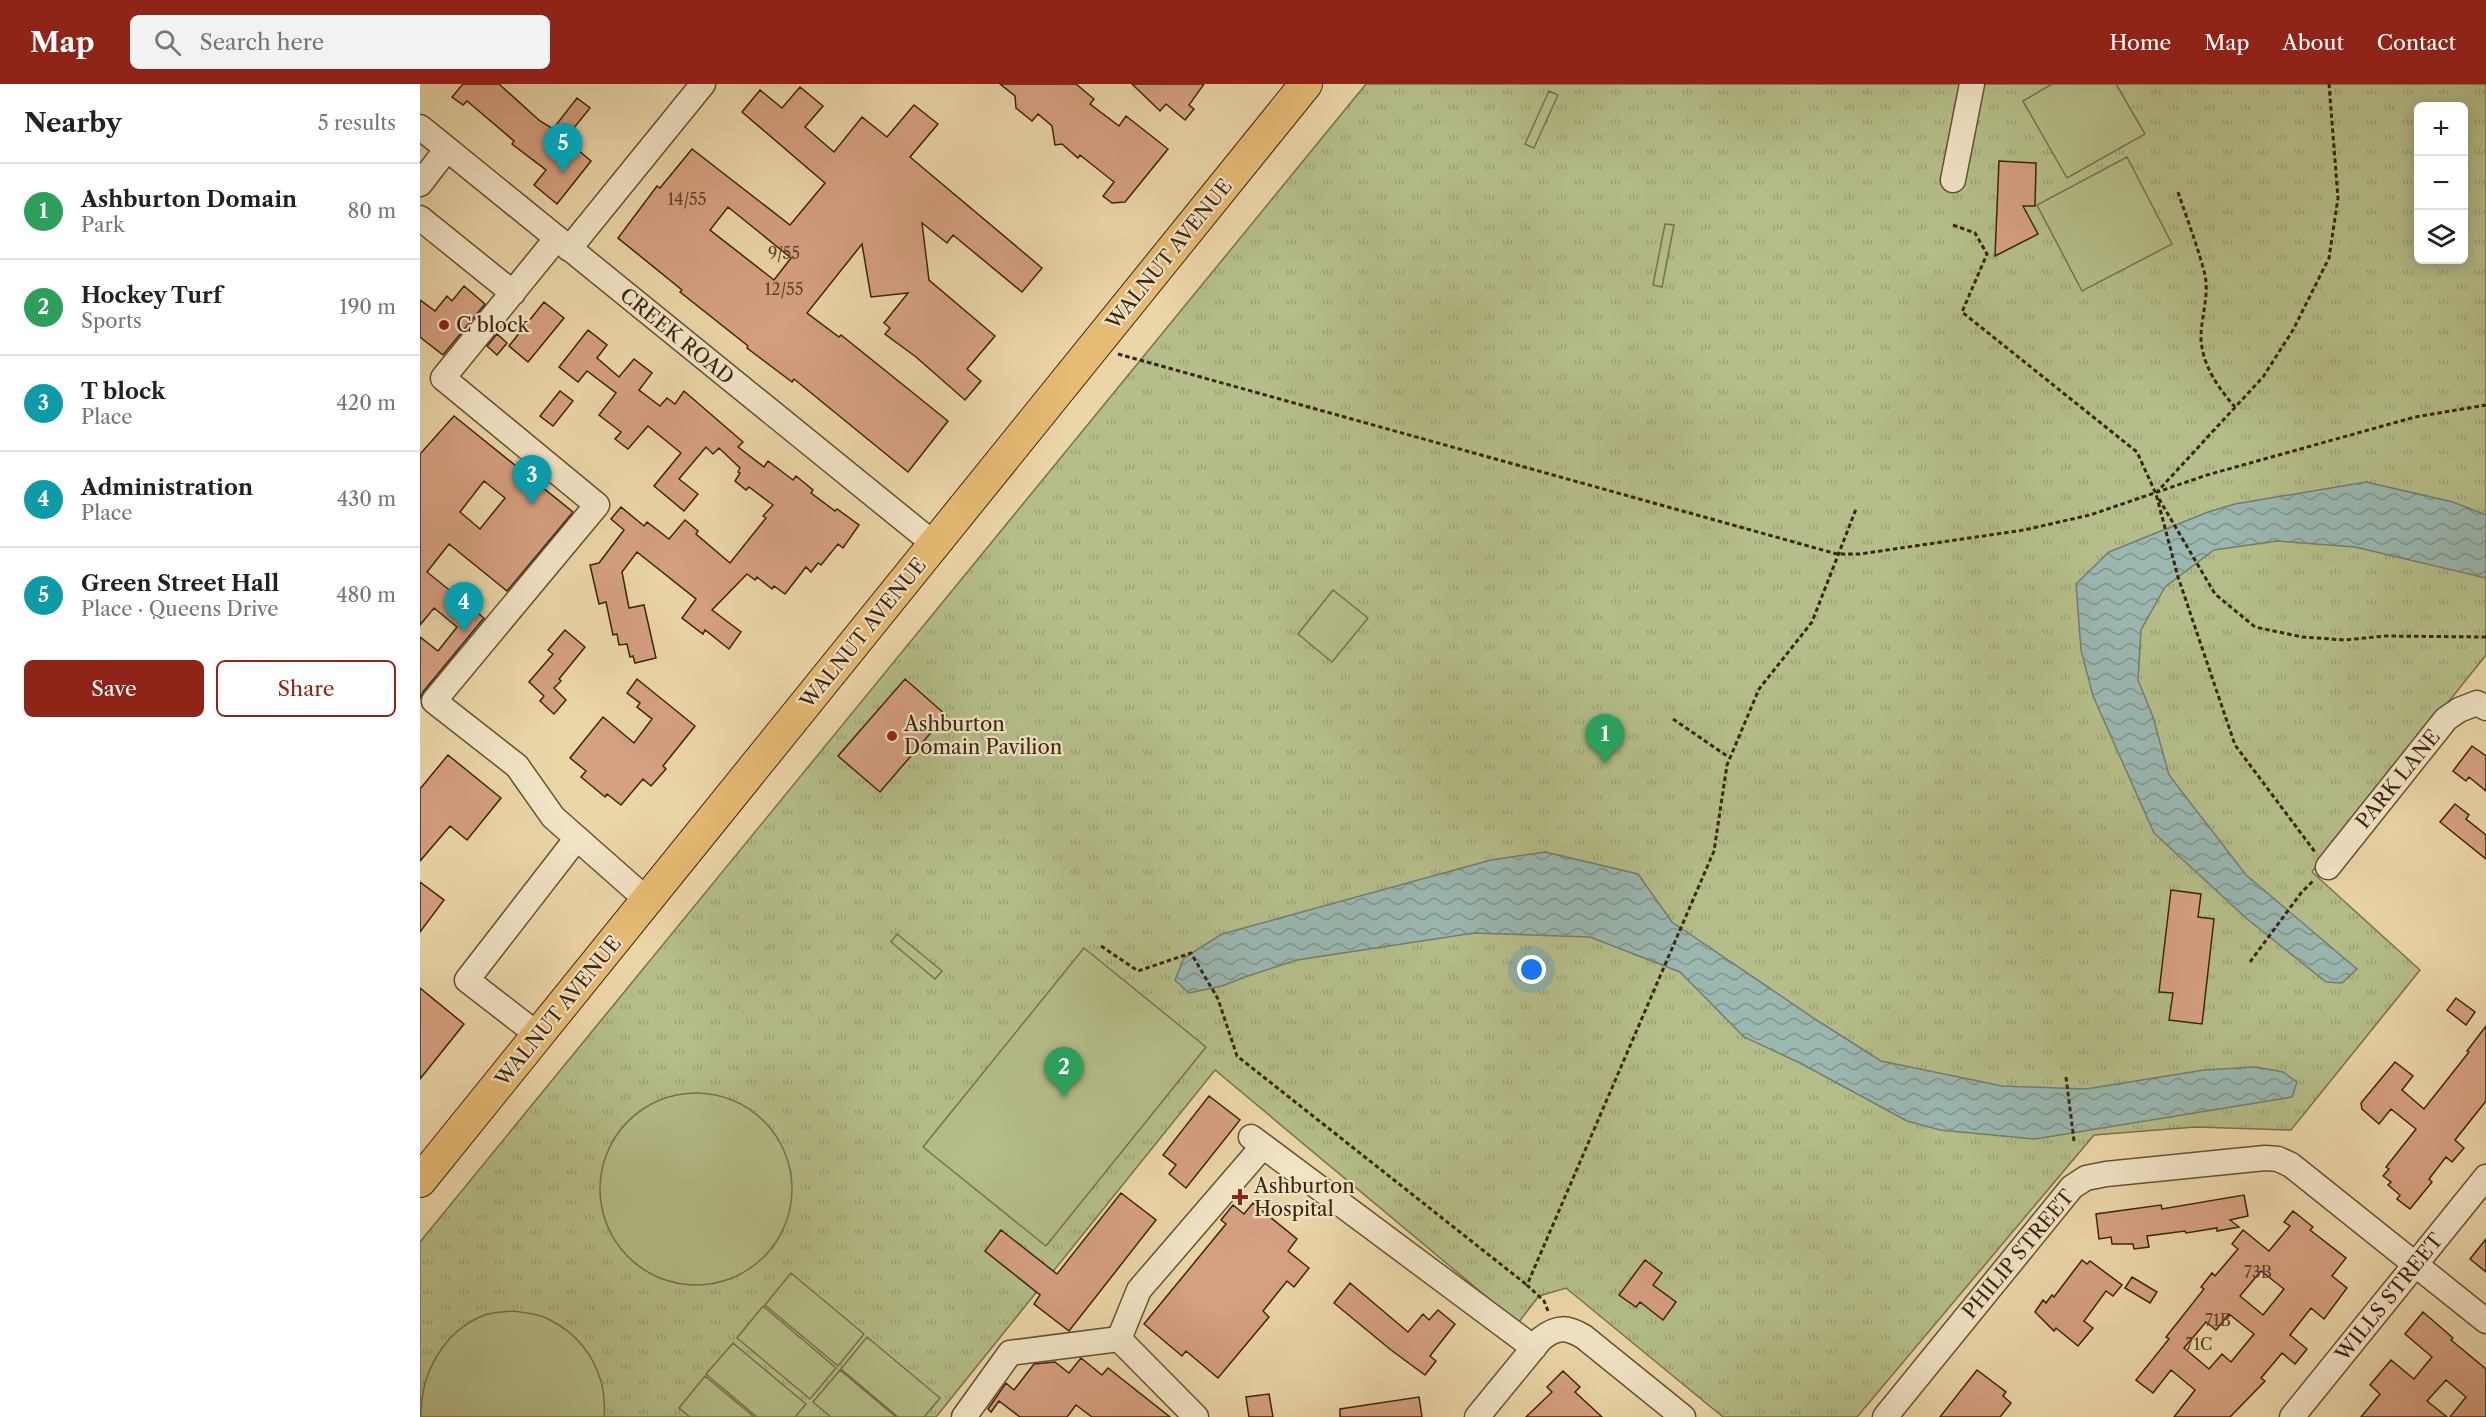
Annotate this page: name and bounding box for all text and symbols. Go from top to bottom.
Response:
search box [130,15,550,69]
text: Map [30,25,94,59]
icon: search [151,26,184,59]
text: Search here [199,29,324,56]
text: Home [2110,30,2171,55]
text: Map [2204,30,2249,55]
text: About [2282,30,2344,55]
text: Contact [2377,30,2456,55]
map controls [2414,102,2468,264]
button: + [2414,102,2468,156]
text: Nearby [24,107,122,139]
text: 5 results [318,111,396,135]
pin: 5 [544,124,582,173]
button: − [2414,156,2468,210]
street label: WALNUT AVENUE [1100,174,1237,335]
text: Ashburton Domain [81,186,297,213]
house number: 14/55 [668,189,706,209]
text: 1 [39,199,48,223]
text: 80 m [348,199,396,223]
button: layers [2414,210,2468,264]
text: Park [81,213,124,237]
house number: 9/55 [768,243,800,263]
house number: 12/55 [765,279,803,299]
text: Hockey Turf [81,282,222,309]
street label: CREEK ROAD [615,283,739,389]
text: 2 [38,295,49,319]
text: 190 m [339,295,396,319]
text: Sports [81,309,142,333]
place label: C block [456,313,531,337]
marker: C block [437,318,451,332]
text: T block [81,378,166,405]
text: 3 [38,391,49,415]
text: 420 m [336,391,396,415]
text: Place [81,405,132,429]
pin: 3 [512,456,552,505]
text: Administration [81,474,253,501]
text: 4 [38,487,49,511]
text: 430 m [337,487,396,511]
text: Place [81,501,132,525]
street label: WALNUT AVENUE [794,553,931,714]
text: Green Street Hall [81,570,279,597]
pin: 4 [444,582,483,632]
text: 5 [38,583,49,607]
text: 480 m [336,583,396,607]
text: Place · Queens Drive [81,597,279,621]
button: Save [24,660,204,717]
button: Share [216,660,396,717]
place label: Ashburton Domain Pavilion [903,712,1063,759]
pin: 1 [1586,714,1624,764]
street label: PARK LANE [2351,725,2445,833]
marker: Ashburton Domain Pavilion [885,729,899,743]
street label: WALNUT AVENUE [489,931,626,1092]
your location [1517,955,1546,984]
pin: 2 [1044,1048,1084,1097]
place label: Ashburton Hospital [1253,1174,1355,1221]
street label: PHILIP STREET [1957,1185,2079,1323]
marker: Ashburton Hospital [1231,1188,1249,1206]
street label: WILLS STREET [2330,1228,2448,1366]
house number: 73B [2244,1262,2272,1282]
house number: 71B [2205,1310,2231,1330]
house number: 71C [2186,1334,2212,1354]

